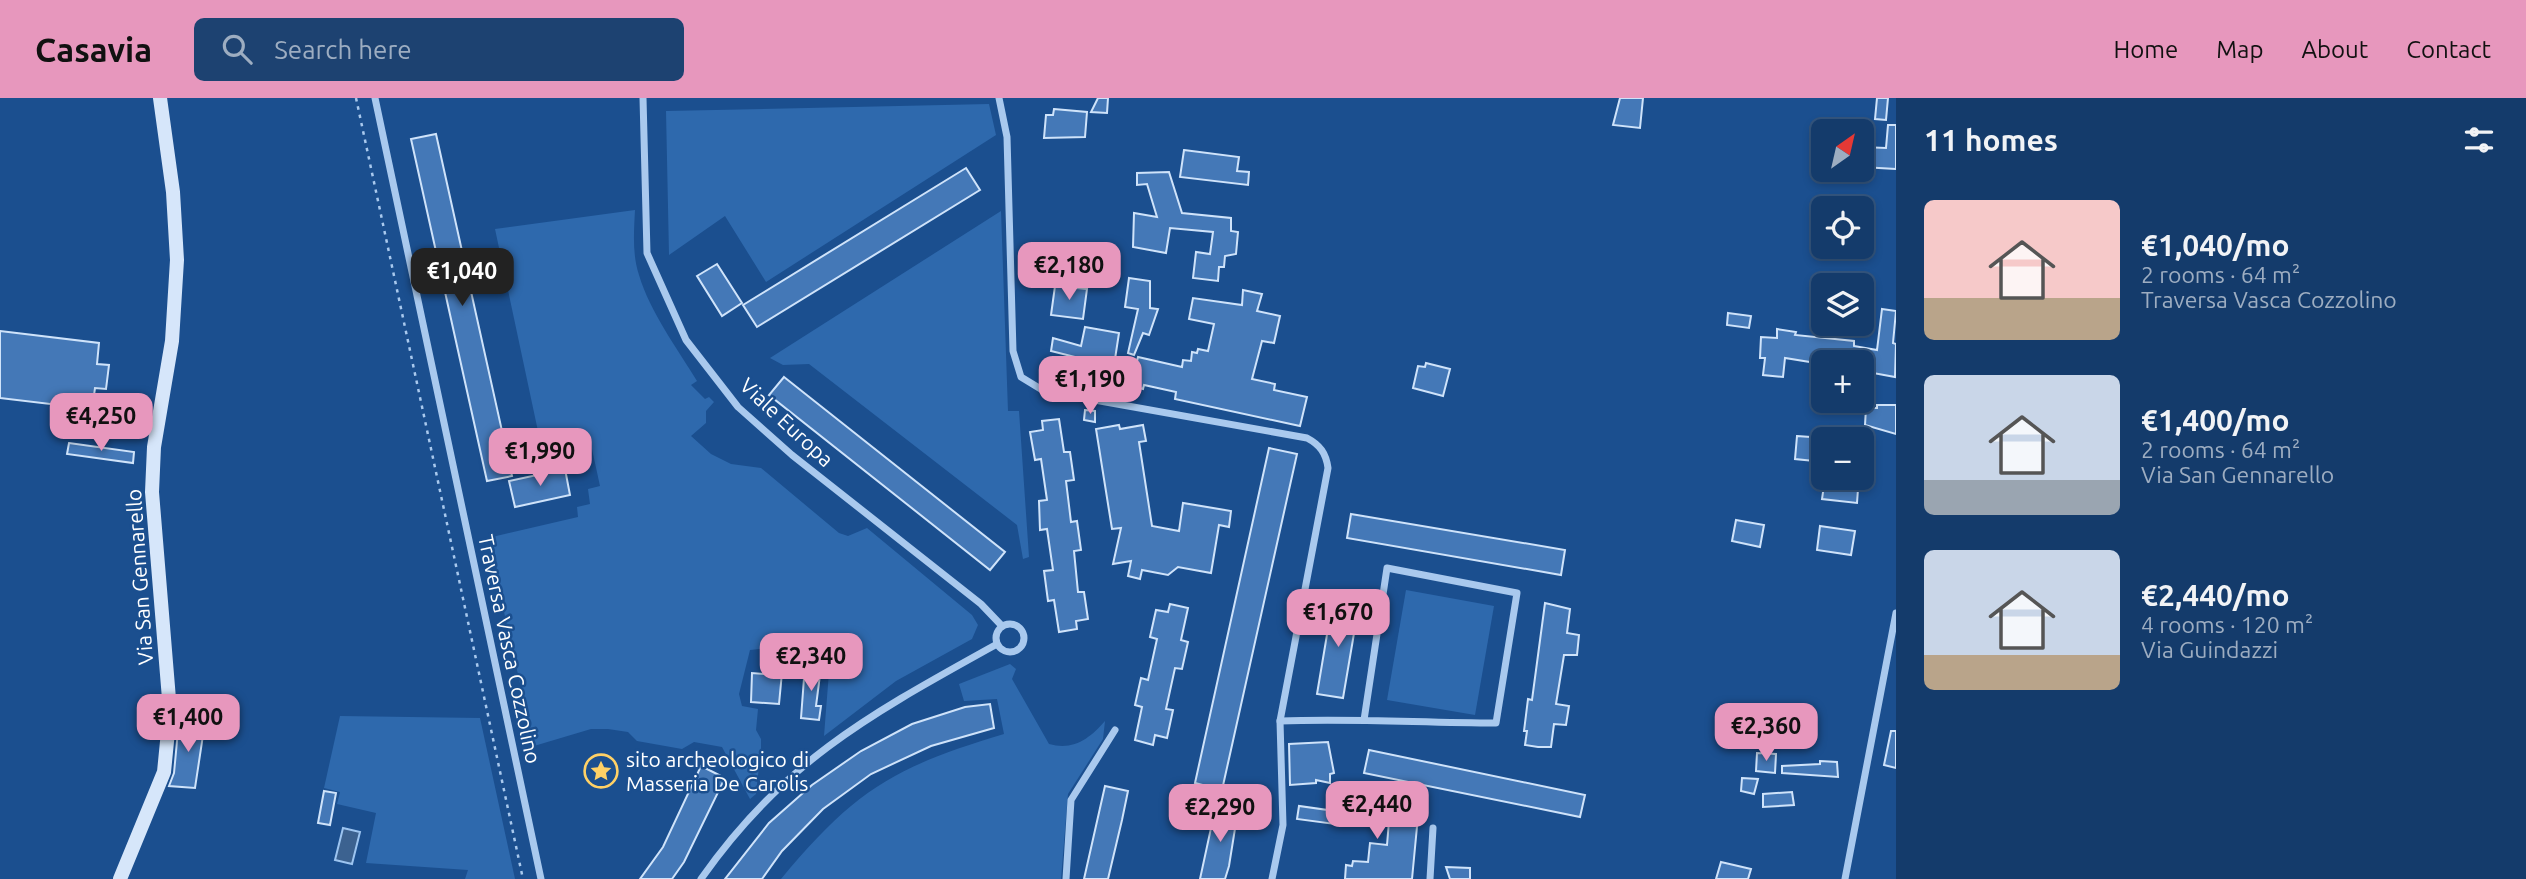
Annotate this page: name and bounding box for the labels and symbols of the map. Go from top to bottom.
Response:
north arrow [1811,119,1874,182]
pin: €2,180 [1012,242,1126,302]
pin: €1,040 [405,248,519,308]
pin: €1,190 [1033,356,1147,416]
street label: Viale Europa [735,373,839,471]
pin: €4,250 [44,394,158,453]
pin: €1,990 [483,428,597,488]
street label: Via San Gennarello [121,488,157,666]
street label: Traversa Vasca Cozzolino [474,532,546,766]
pin: €1,670 [1281,589,1395,649]
pin: €2,340 [754,634,868,693]
pin: €1,400 [131,694,245,754]
pin: €2,360 [1709,704,1823,763]
place label: sito archeologico di Masseria De Carolis [626,747,809,795]
place icon: sito archeologico di Masseria De Carolis [582,752,620,790]
pin: €2,440 [1320,782,1434,841]
pin: €2,290 [1163,784,1277,844]

